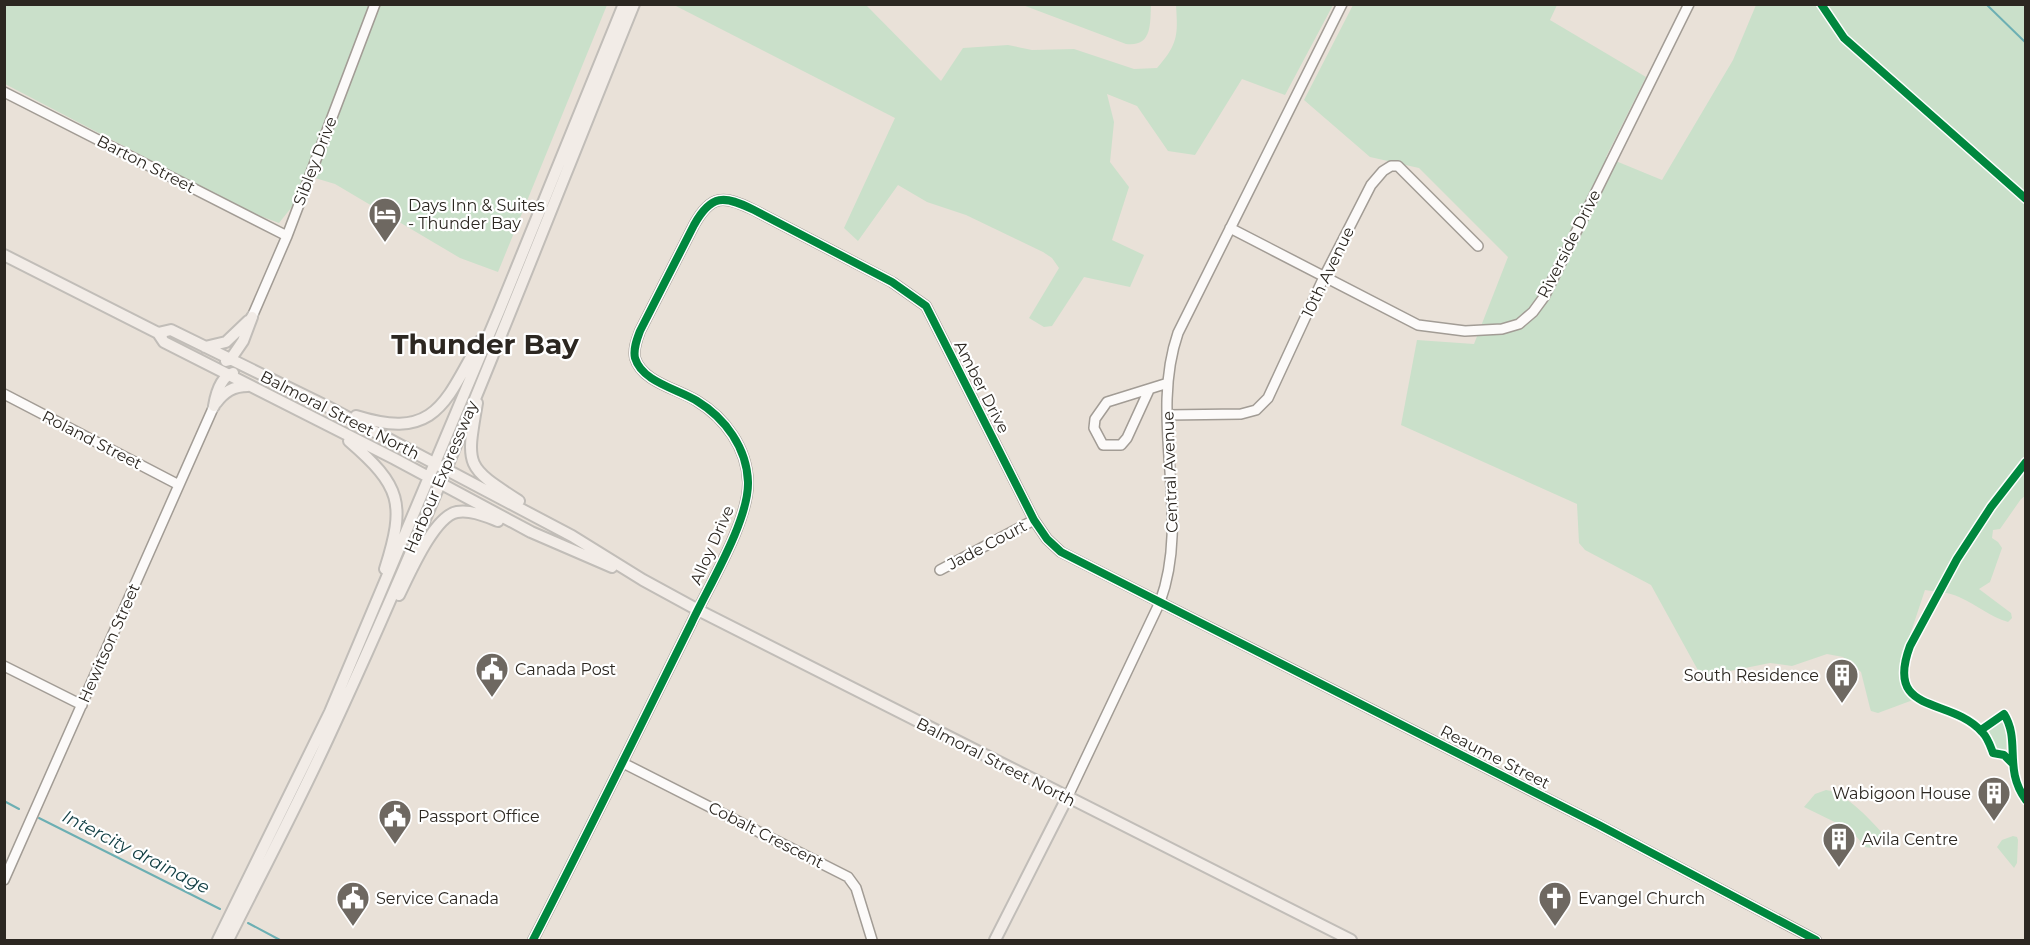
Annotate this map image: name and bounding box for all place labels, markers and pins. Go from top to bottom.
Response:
hotel icon: Days Inn & Suites - Thunder Bay [367,196,403,243]
place label: Days Inn & Suites - Thunder Bay [408,196,545,233]
public building icon: Canada Post [474,651,510,698]
building icon: South Residence [1824,657,1860,704]
place label: Canada Post [515,660,617,679]
place label: South Residence [1684,666,1819,685]
building icon: Wabigoon House [1976,775,2012,822]
place label: Wabigoon House [1832,784,1971,803]
public building icon: Passport Office [377,798,413,845]
place label: Passport Office [418,807,540,826]
building icon: Avila Centre [1821,821,1857,868]
place label: Avila Centre [1862,830,1958,849]
public building icon: Service Canada [335,880,371,927]
church icon: Evangel Church [1537,880,1573,927]
place label: Service Canada [376,889,499,908]
place label: Evangel Church [1578,889,1705,908]

